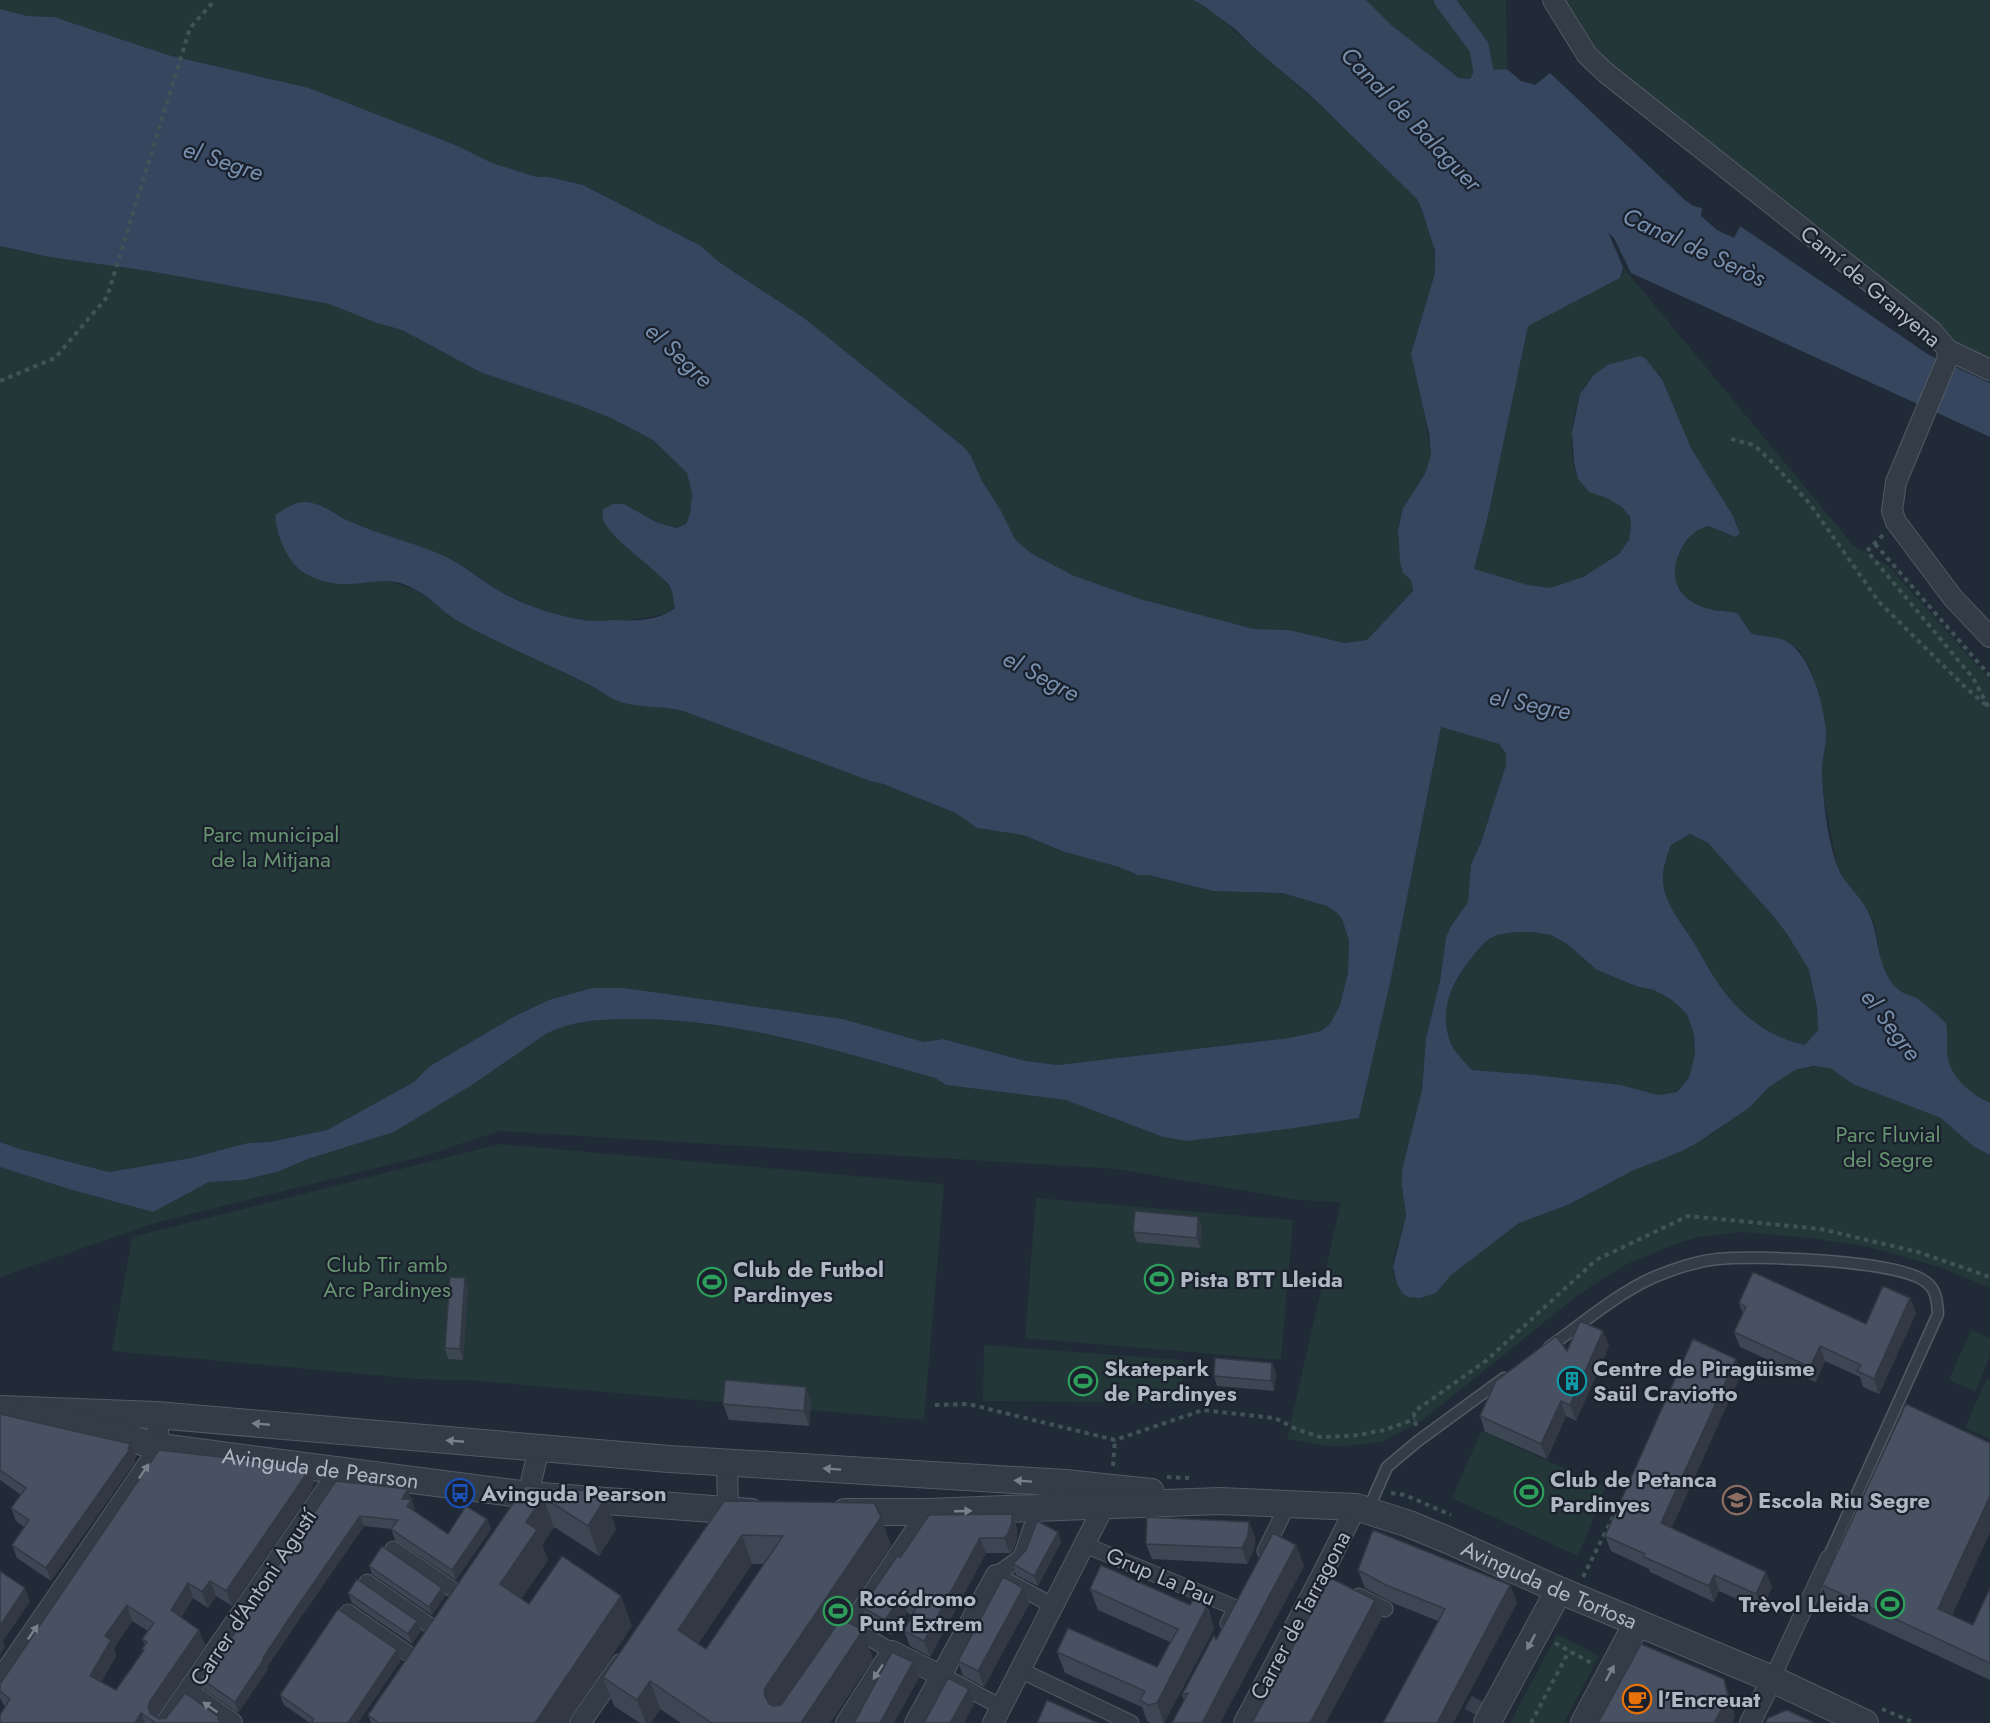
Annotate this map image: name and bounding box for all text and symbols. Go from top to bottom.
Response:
water label: Canal de Balaguer [1333,38,1491,201]
water label: el Segre [179,131,268,190]
water label: Canal de Seròs [1617,198,1772,295]
street label: Camí de Granyena [1794,217,1948,355]
water label: el Segre [637,314,721,395]
water label: el Segre [997,641,1086,710]
water label: el Segre [1486,678,1574,729]
park label: Parc municipal de la Mitjana [203,818,339,875]
water label: el Segre [1853,981,1930,1068]
park label: Parc Fluvial del Segre [1836,1118,1940,1175]
park label: Club Tir amb Arc Pardinyes [323,1248,451,1305]
place label: Club de Futbol Pardinyes [733,1253,884,1310]
sports icon: Pista BTT Lleida [1143,1263,1175,1295]
place label: Pista BTT Lleida [1180,1263,1343,1295]
sports icon: Club de Futbol Pardinyes [696,1266,728,1298]
place label: Skatepark de Pardinyes [1104,1352,1237,1409]
place label: Centre de Piragüisme Saül Craviotto [1593,1352,1815,1409]
sports icon: Skatepark de Pardinyes [1067,1365,1099,1397]
building icon: Centre de Piragüisme Saül Craviotto [1556,1365,1588,1397]
one-way arrow [251,1419,270,1429]
one-way arrow [445,1436,464,1446]
street label: Avinguda de Pearson [220,1439,421,1497]
place label: Club de Petanca Pardinyes [1550,1463,1717,1520]
one-way arrow [138,1464,150,1480]
one-way arrow [822,1464,841,1474]
one-way arrow [1014,1476,1033,1485]
sports icon: Club de Petanca Pardinyes [1513,1476,1545,1508]
bus stop icon: Avinguda Pearson [444,1477,476,1509]
place label: Avinguda Pearson [480,1477,667,1509]
school or university icon: Escola Riu Segre [1721,1484,1753,1516]
place label: Escola Riu Segre [1758,1484,1930,1516]
street label: Carrer d'Antoni Agustí [182,1501,325,1692]
one-way arrow [953,1506,972,1516]
street label: Carrer de Tarragona [1242,1525,1358,1705]
street label: Avinguda de Tortosa [1456,1532,1642,1637]
street label: Grup La Pau [1101,1539,1221,1613]
place label: Rocódromo Punt Extrem [859,1582,983,1639]
place label: Trèvol Lleida [1739,1588,1869,1620]
sports icon: Trèvol Lleida [1874,1588,1906,1620]
sports icon: Rocódromo Punt Extrem [822,1595,854,1627]
one-way arrow [27,1624,38,1640]
one-way arrow [1526,1634,1536,1651]
one-way arrow [872,1664,884,1680]
one-way arrow [1605,1664,1615,1681]
cafe icon: l'Encreuat [1621,1683,1653,1715]
place label: l'Encreuat [1658,1683,1760,1715]
one-way arrow [202,1702,218,1713]

